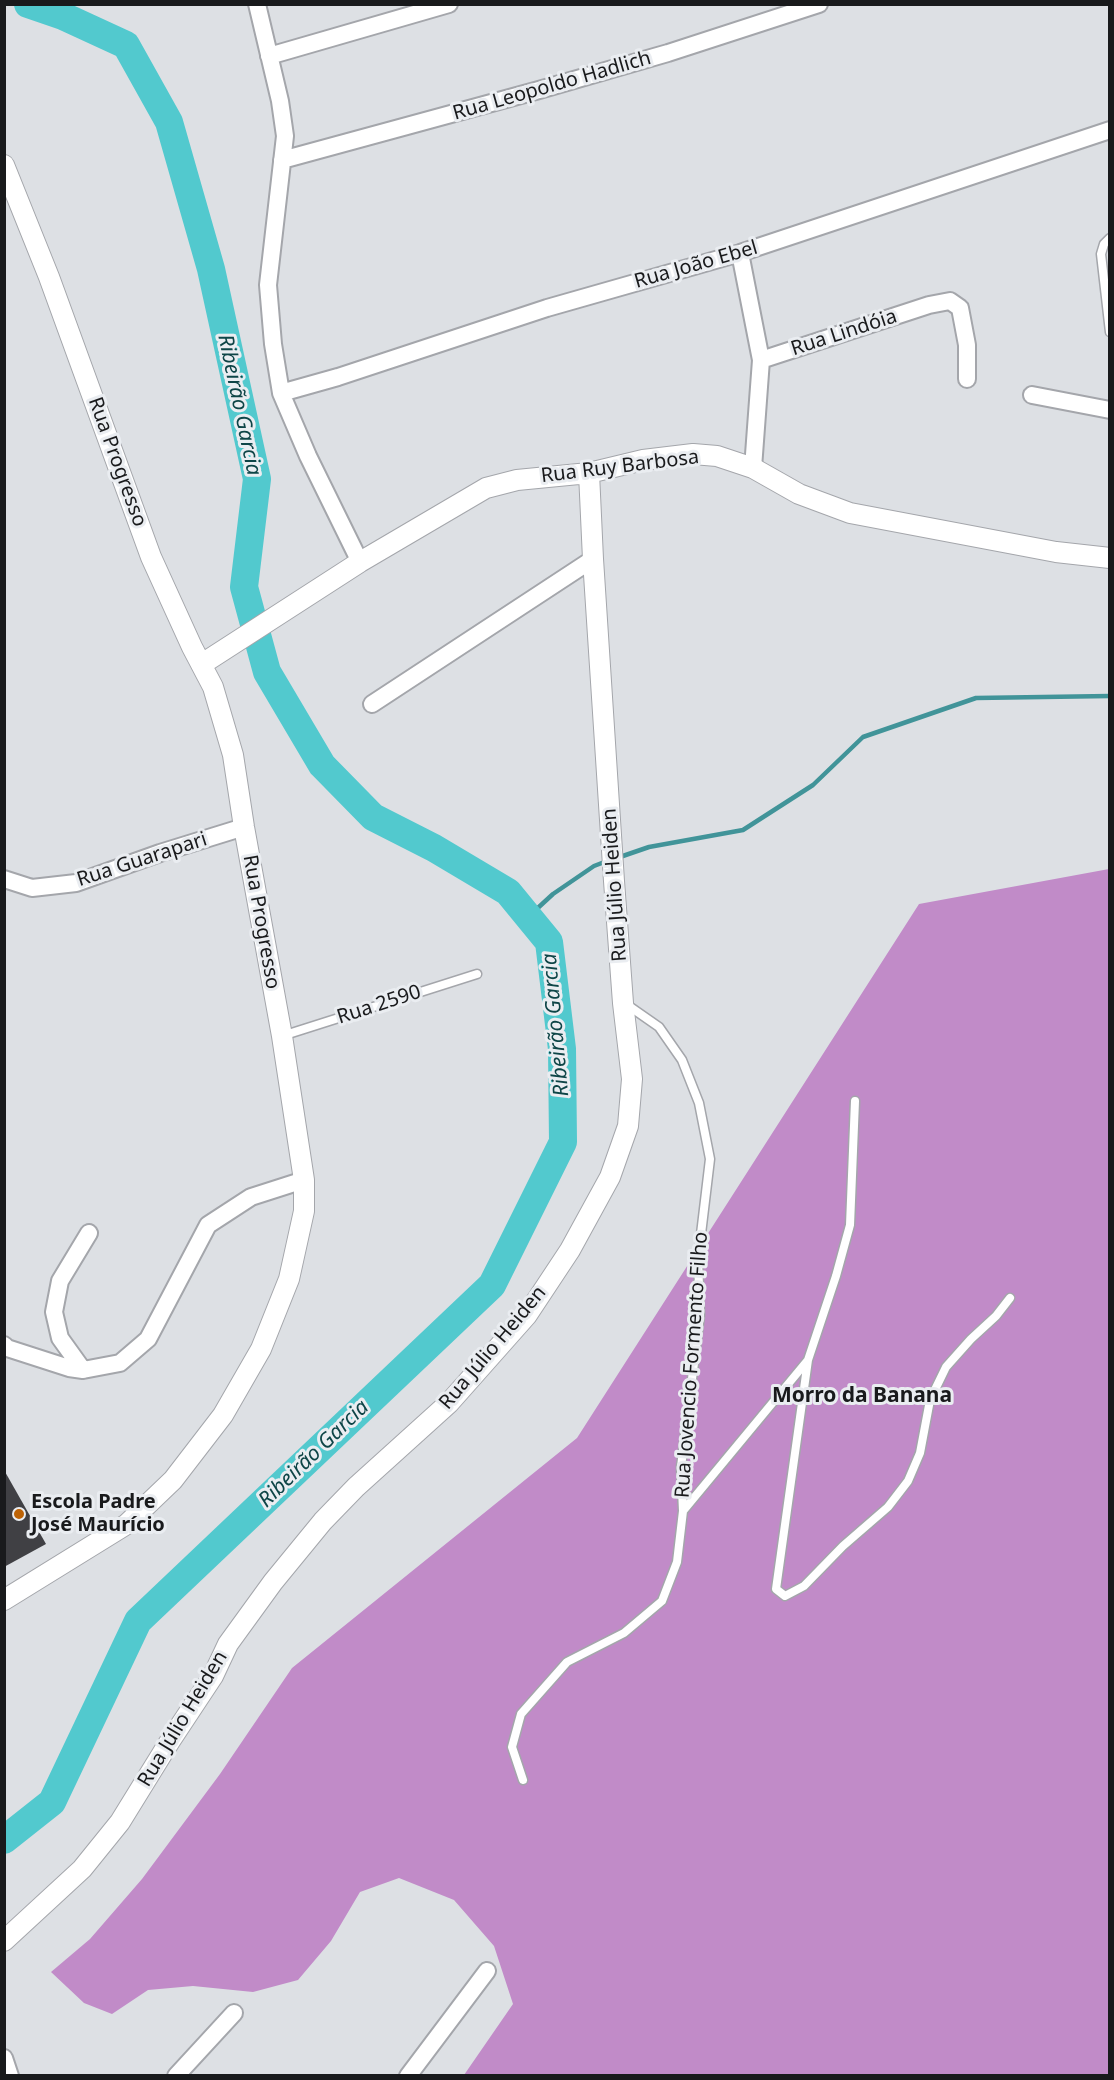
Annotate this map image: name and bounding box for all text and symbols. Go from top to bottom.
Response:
street label: Rua Leopoldo Hadlich [450,46,654,126]
street label: Rua João Ebel [632,236,760,294]
street label: Rua Lindóia [788,305,900,361]
water label: Ribeirão Garcia [212,332,266,478]
street label: Rua Progresso [82,394,152,530]
street label: Rua Ruy Barbosa [540,445,700,489]
street label: Rua Júlio Heiden [598,807,632,963]
street label: Rua Guarapari [74,828,210,892]
street label: Rua Progresso [237,853,285,991]
water label: Ribeirão Garcia [537,952,575,1098]
street label: Rua 2590 [334,980,424,1030]
street label: Rua Jovencio Formento Filho [671,1231,713,1499]
street label: Rua Júlio Heiden [434,1281,552,1415]
district label: Morro da Banana [772,1383,952,1409]
water label: Ribeirão Garcia [254,1395,374,1513]
place label: Escola Padre José Maurício [31,1490,165,1537]
marker: Escola Padre José Maurício [12,1507,26,1521]
street label: Rua Júlio Heiden [133,1647,233,1791]

